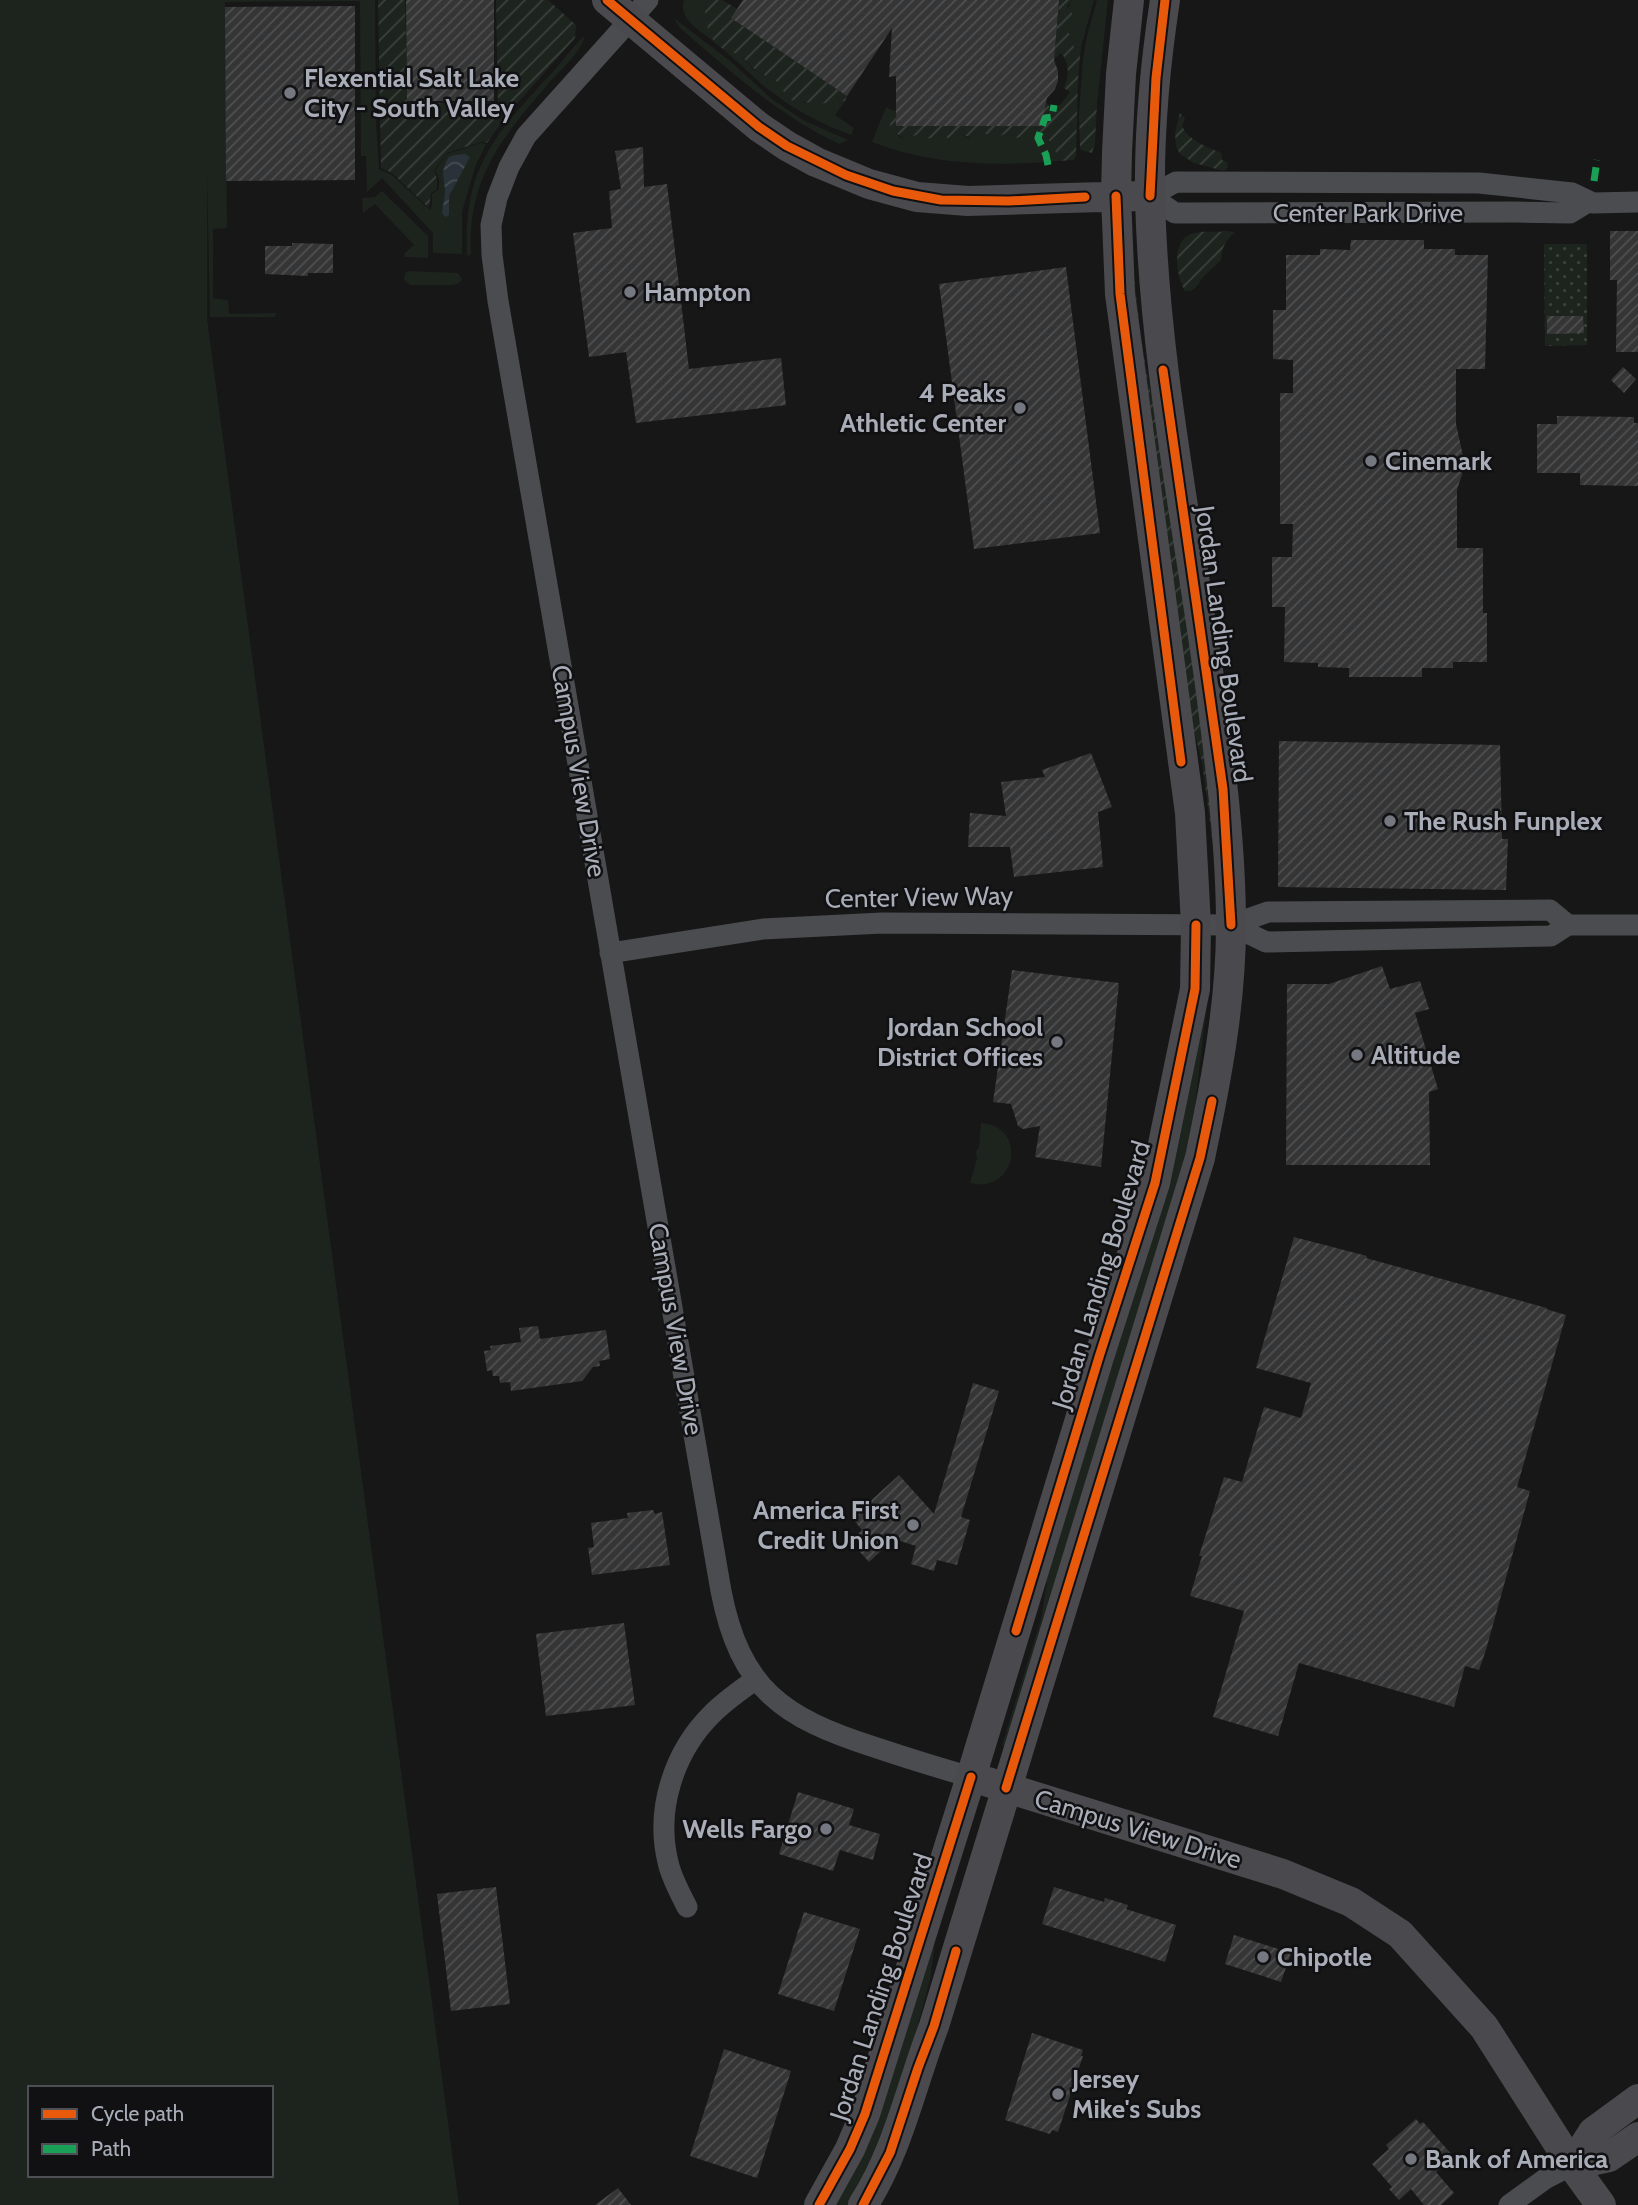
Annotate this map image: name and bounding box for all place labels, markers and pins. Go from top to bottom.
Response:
place label: Flexential Salt Lake City - South Valley [304,62,519,124]
marker: Flexential Salt Lake City - South Valley [282,85,298,101]
place label: Hampton [644,276,751,308]
marker: Hampton [622,284,638,300]
place label: 4 Peaks Athletic Center [840,377,1006,439]
marker: 4 Peaks Athletic Center [1012,400,1028,416]
place label: Cinemark [1385,445,1493,477]
marker: Cinemark [1363,453,1379,469]
place label: The Rush Funplex [1404,805,1603,837]
marker: The Rush Funplex [1382,813,1398,829]
place label: Jordan School District Offices [877,1011,1043,1073]
marker: Jordan School District Offices [1049,1034,1065,1050]
place label: Altitude [1371,1039,1460,1071]
marker: Altitude [1349,1047,1365,1063]
place label: America First Credit Union [753,1494,899,1556]
marker: America First Credit Union [905,1517,921,1533]
place label: Wells Fargo [682,1813,812,1845]
marker: Wells Fargo [818,1821,834,1837]
place label: Chipotle [1277,1941,1372,1973]
marker: Chipotle [1255,1949,1271,1965]
place label: Jersey Mike's Subs [1071,2063,1201,2125]
marker: Jersey Mike's Subs [1050,2086,1066,2102]
place label: Bank of America [1425,2143,1608,2175]
marker: Bank of America [1403,2151,1419,2167]

